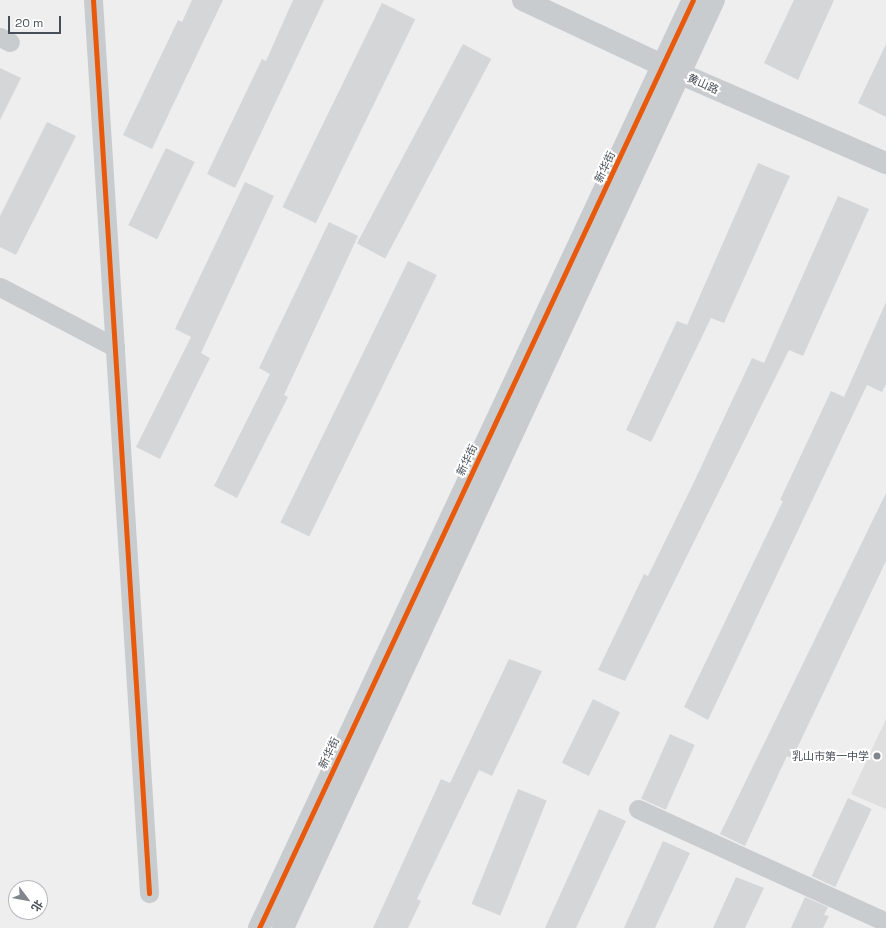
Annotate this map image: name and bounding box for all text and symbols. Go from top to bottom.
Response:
scale bar [10,8,63,34]
text: 20 m [15,15,43,31]
street label: 黄山路 [685,71,721,97]
street label: 新华街 [592,149,618,185]
street label: 新华街 [454,442,480,478]
street label: 新华街 [316,735,342,771]
place label: 乳山市第一中学 [792,749,869,763]
marker: 乳山市第一中学 [872,751,882,761]
north arrow [8,880,48,920]
text: 北 [28,897,46,914]

